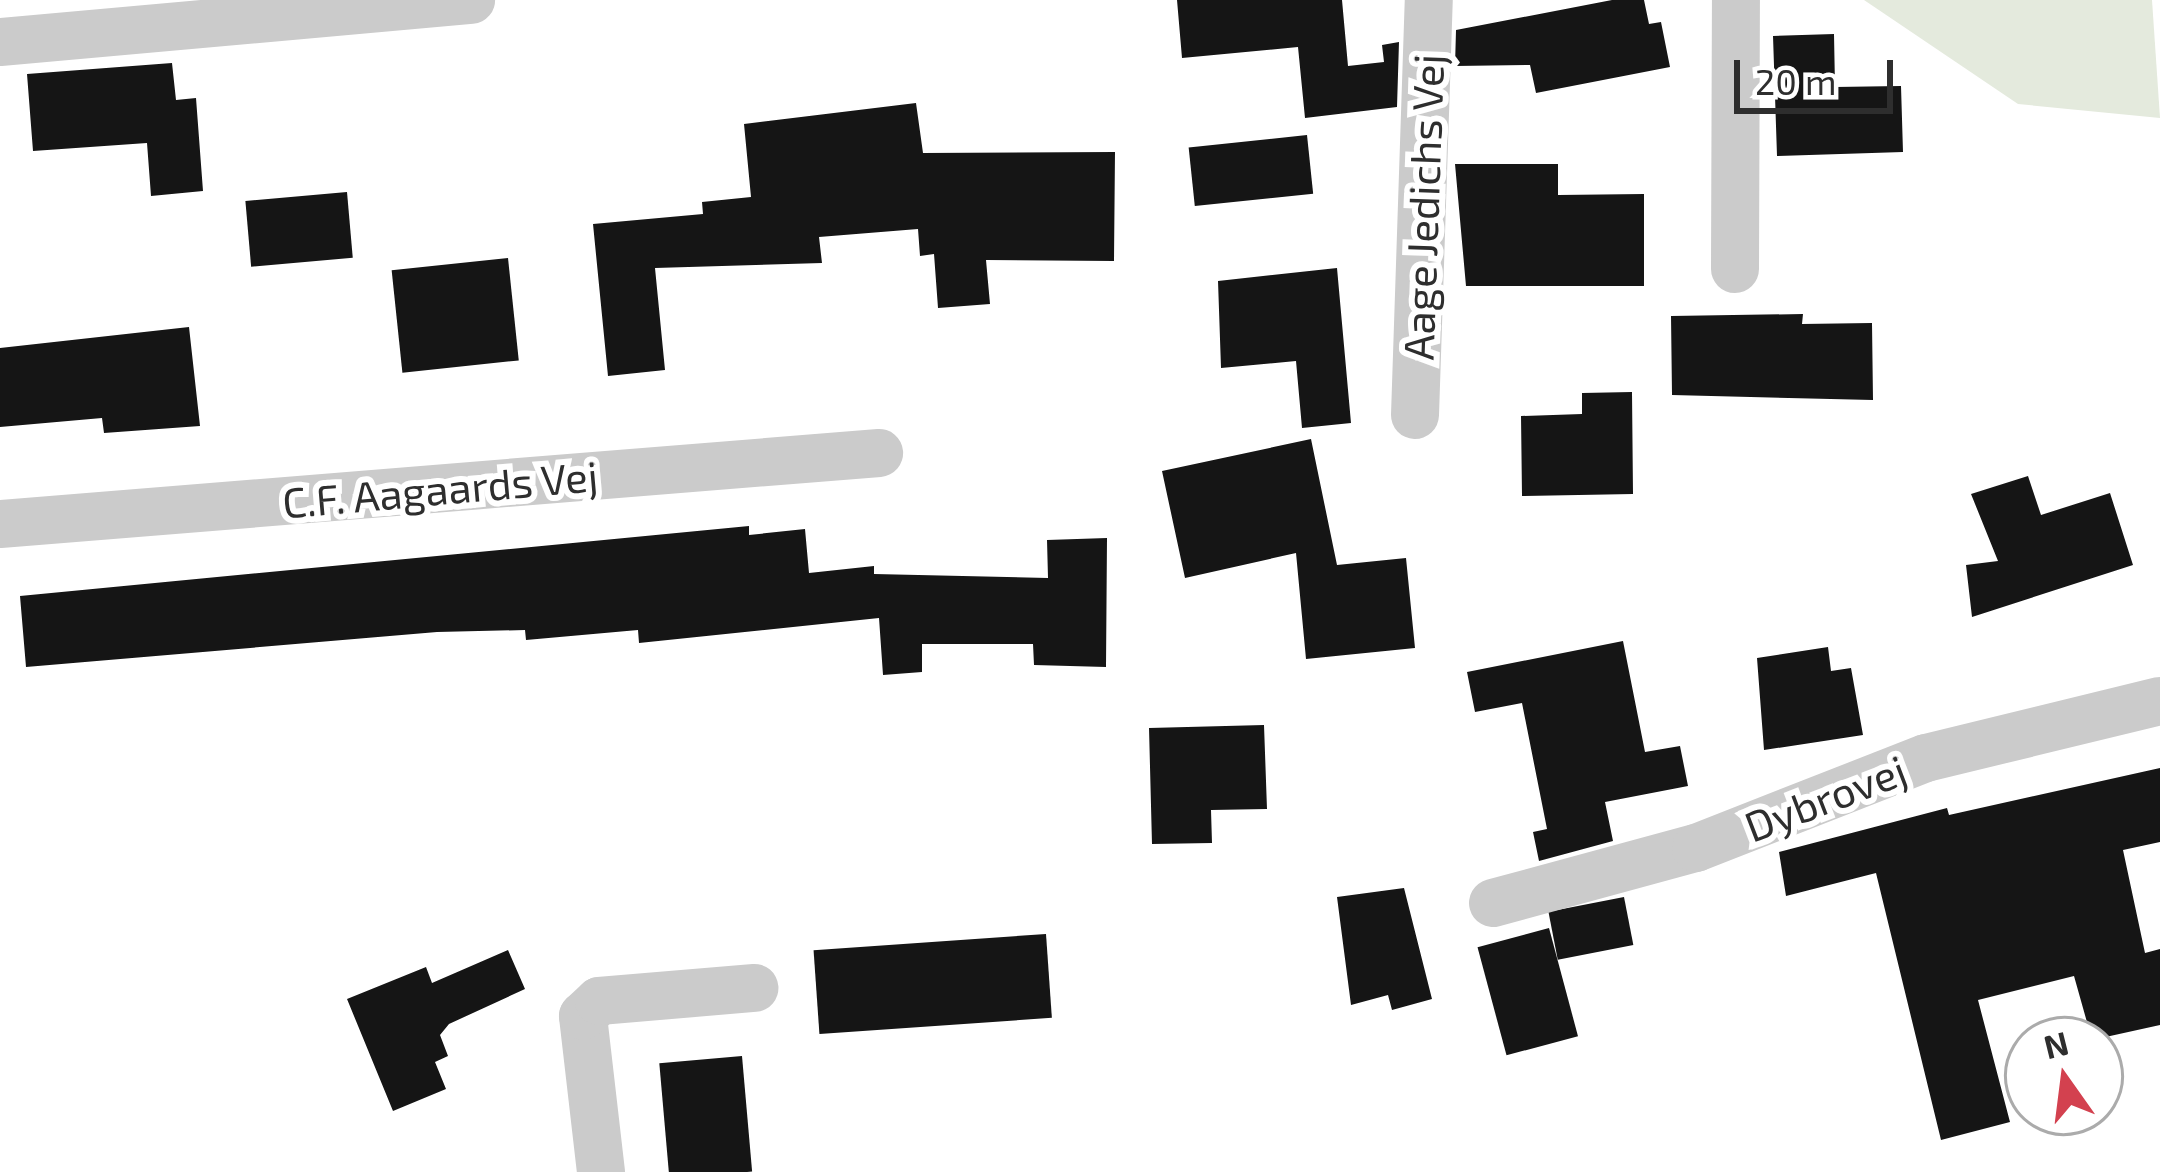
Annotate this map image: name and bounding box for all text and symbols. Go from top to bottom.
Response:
scale bar [1740,36,1899,110]
street label: Aage Jedichs Vej [1391,52,1453,362]
text: 20 m [1755,59,1837,102]
street label: C.F. Aagaards Vej [279,449,601,527]
street label: Dybrovej [1737,743,1913,851]
north arrow [2004,1016,2124,1136]
text: N [2040,1022,2072,1066]

